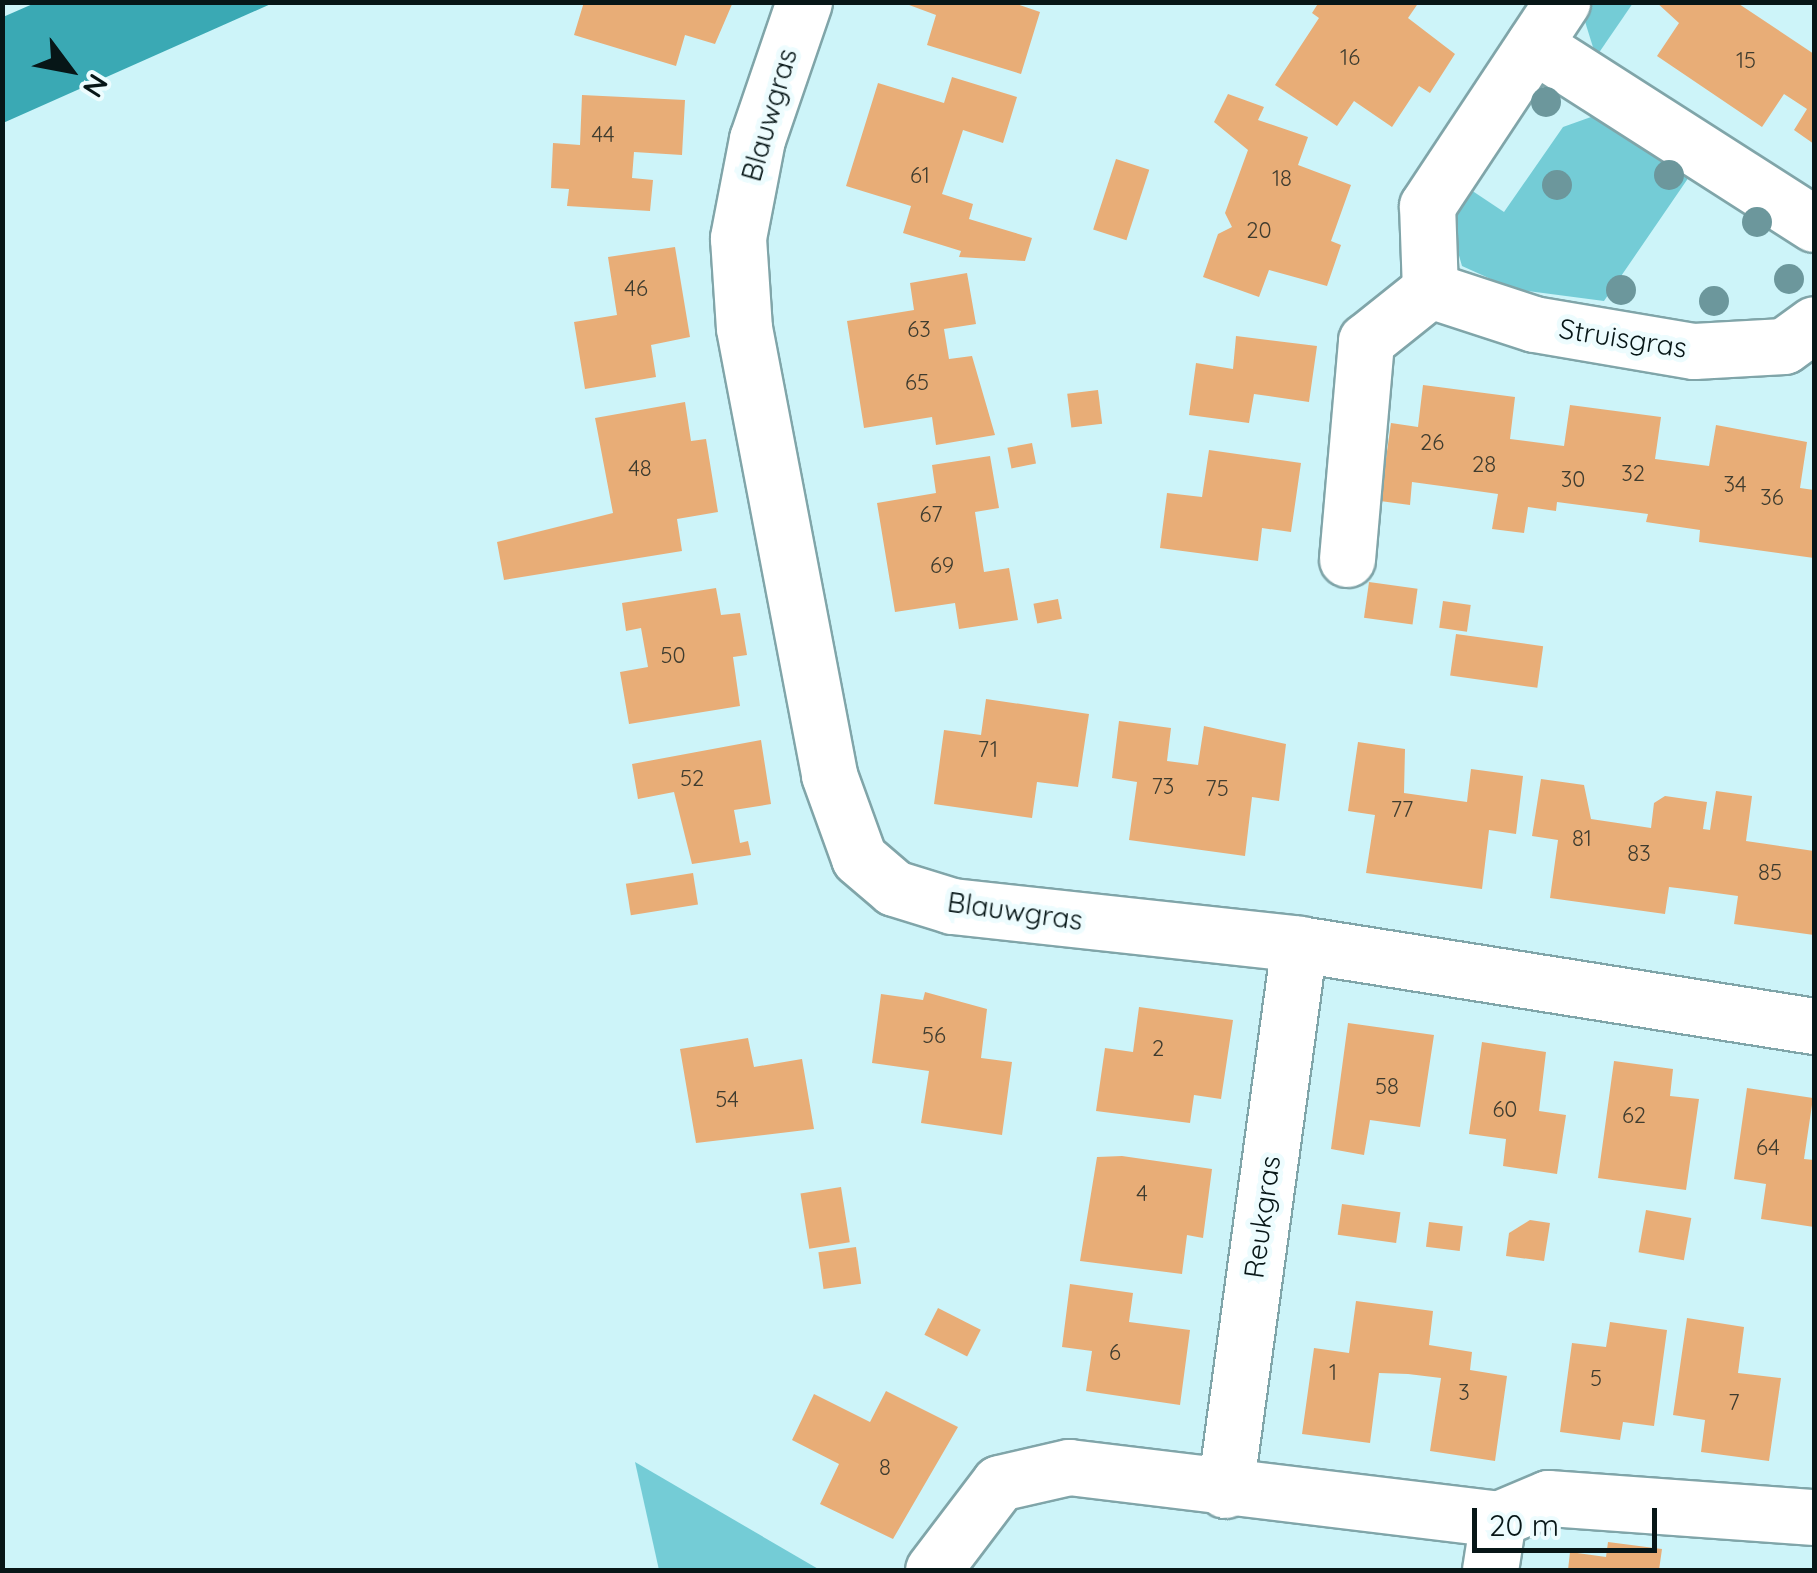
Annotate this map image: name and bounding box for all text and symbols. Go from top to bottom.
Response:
north arrow [20,20,120,120]
street label: Blauwgras [734,45,804,185]
house number: 16 [1340,45,1360,71]
house number: 15 [1736,48,1756,74]
text: N [76,68,116,104]
house number: 44 [591,122,615,148]
house number: 61 [910,163,930,189]
house number: 18 [1272,166,1292,192]
house number: 20 [1246,218,1272,244]
house number: 46 [624,276,648,302]
street label: Struisgras [1557,311,1689,365]
house number: 63 [907,317,931,343]
house number: 65 [905,370,929,396]
house number: 26 [1420,430,1444,456]
house number: 28 [1472,452,1496,478]
house number: 48 [628,456,652,482]
house number: 32 [1621,461,1645,487]
house number: 30 [1561,467,1585,493]
house number: 34 [1723,472,1747,498]
house number: 36 [1760,485,1784,511]
house number: 67 [919,502,943,528]
house number: 69 [930,553,954,579]
house number: 50 [660,643,686,669]
house number: 71 [978,737,998,763]
house number: 52 [680,766,704,792]
house number: 73 [1152,774,1174,800]
house number: 75 [1205,776,1229,802]
house number: 77 [1391,797,1413,823]
house number: 81 [1572,826,1592,852]
house number: 83 [1627,841,1651,867]
house number: 85 [1758,860,1782,886]
street label: Blauwgras [945,885,1085,937]
house number: 56 [922,1023,946,1049]
house number: 2 [1152,1036,1164,1062]
house number: 58 [1375,1074,1399,1100]
house number: 54 [715,1087,739,1113]
house number: 60 [1493,1097,1517,1123]
house number: 62 [1622,1103,1646,1129]
house number: 64 [1756,1135,1780,1161]
street label: Reukgras [1237,1154,1287,1280]
house number: 4 [1136,1181,1148,1207]
house number: 6 [1109,1340,1121,1366]
house number: 1 [1329,1360,1337,1386]
house number: 5 [1590,1366,1602,1392]
house number: 3 [1458,1380,1470,1406]
house number: 7 [1728,1390,1740,1416]
house number: 8 [879,1455,891,1481]
scale bar [1477,1488,1662,1550]
text: 20 m [1489,1506,1559,1544]

